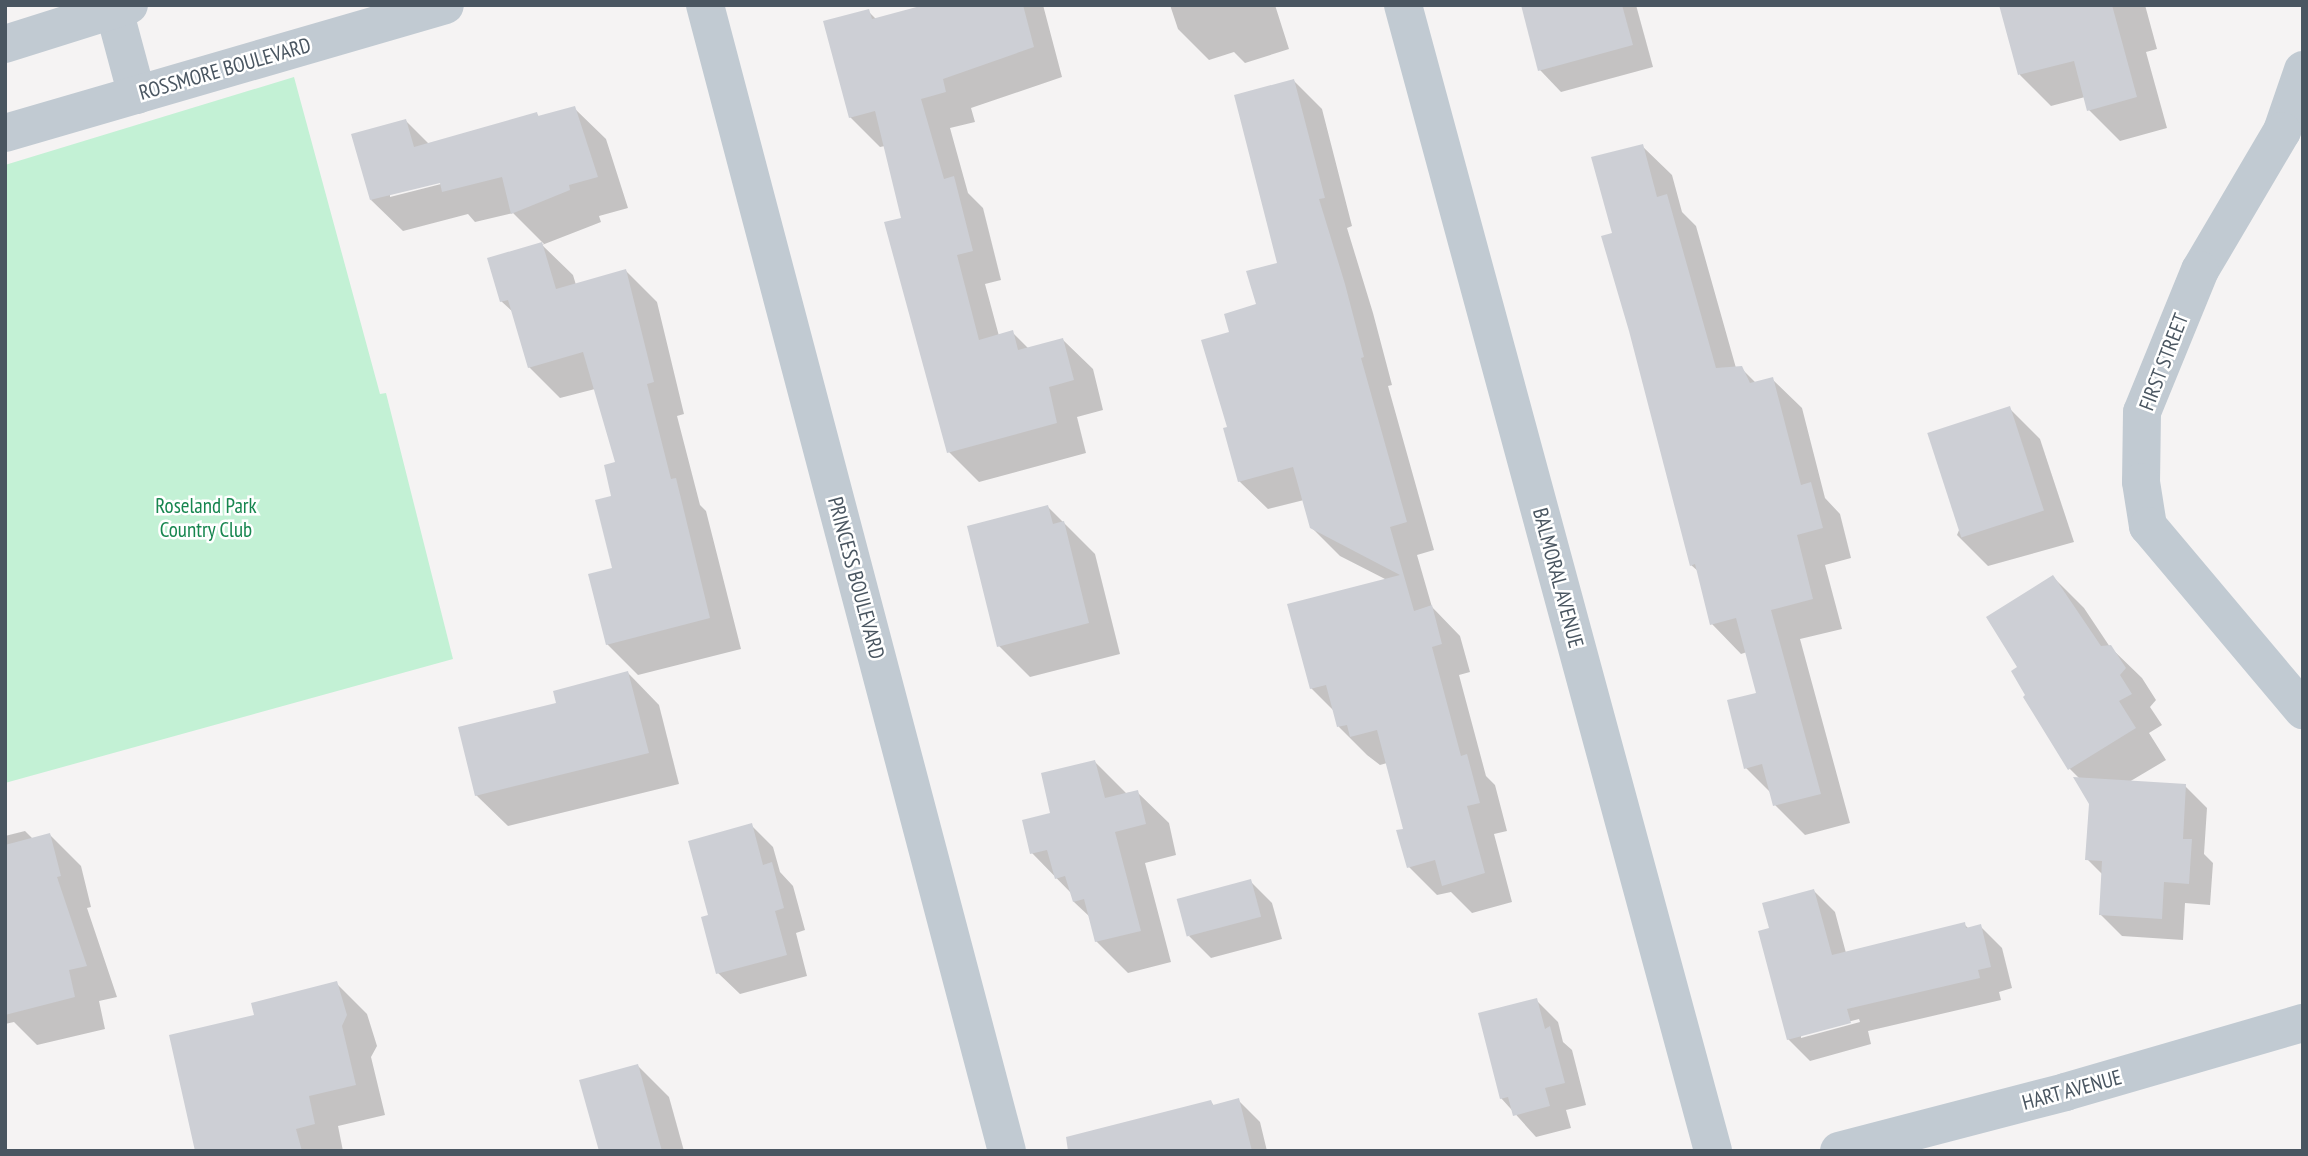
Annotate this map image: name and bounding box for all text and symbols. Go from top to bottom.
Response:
street label: ROSSMORE BOULEVARD [136,32,314,106]
street label: FIRST STREET [2134,310,2194,414]
park label: Roseland Park Country Club [155,493,257,543]
street label: PRINCESS BOULEVARD [822,494,890,662]
street label: BALMORAL AVENUE [1527,505,1589,651]
street label: HART AVENUE [2019,1064,2125,1116]

